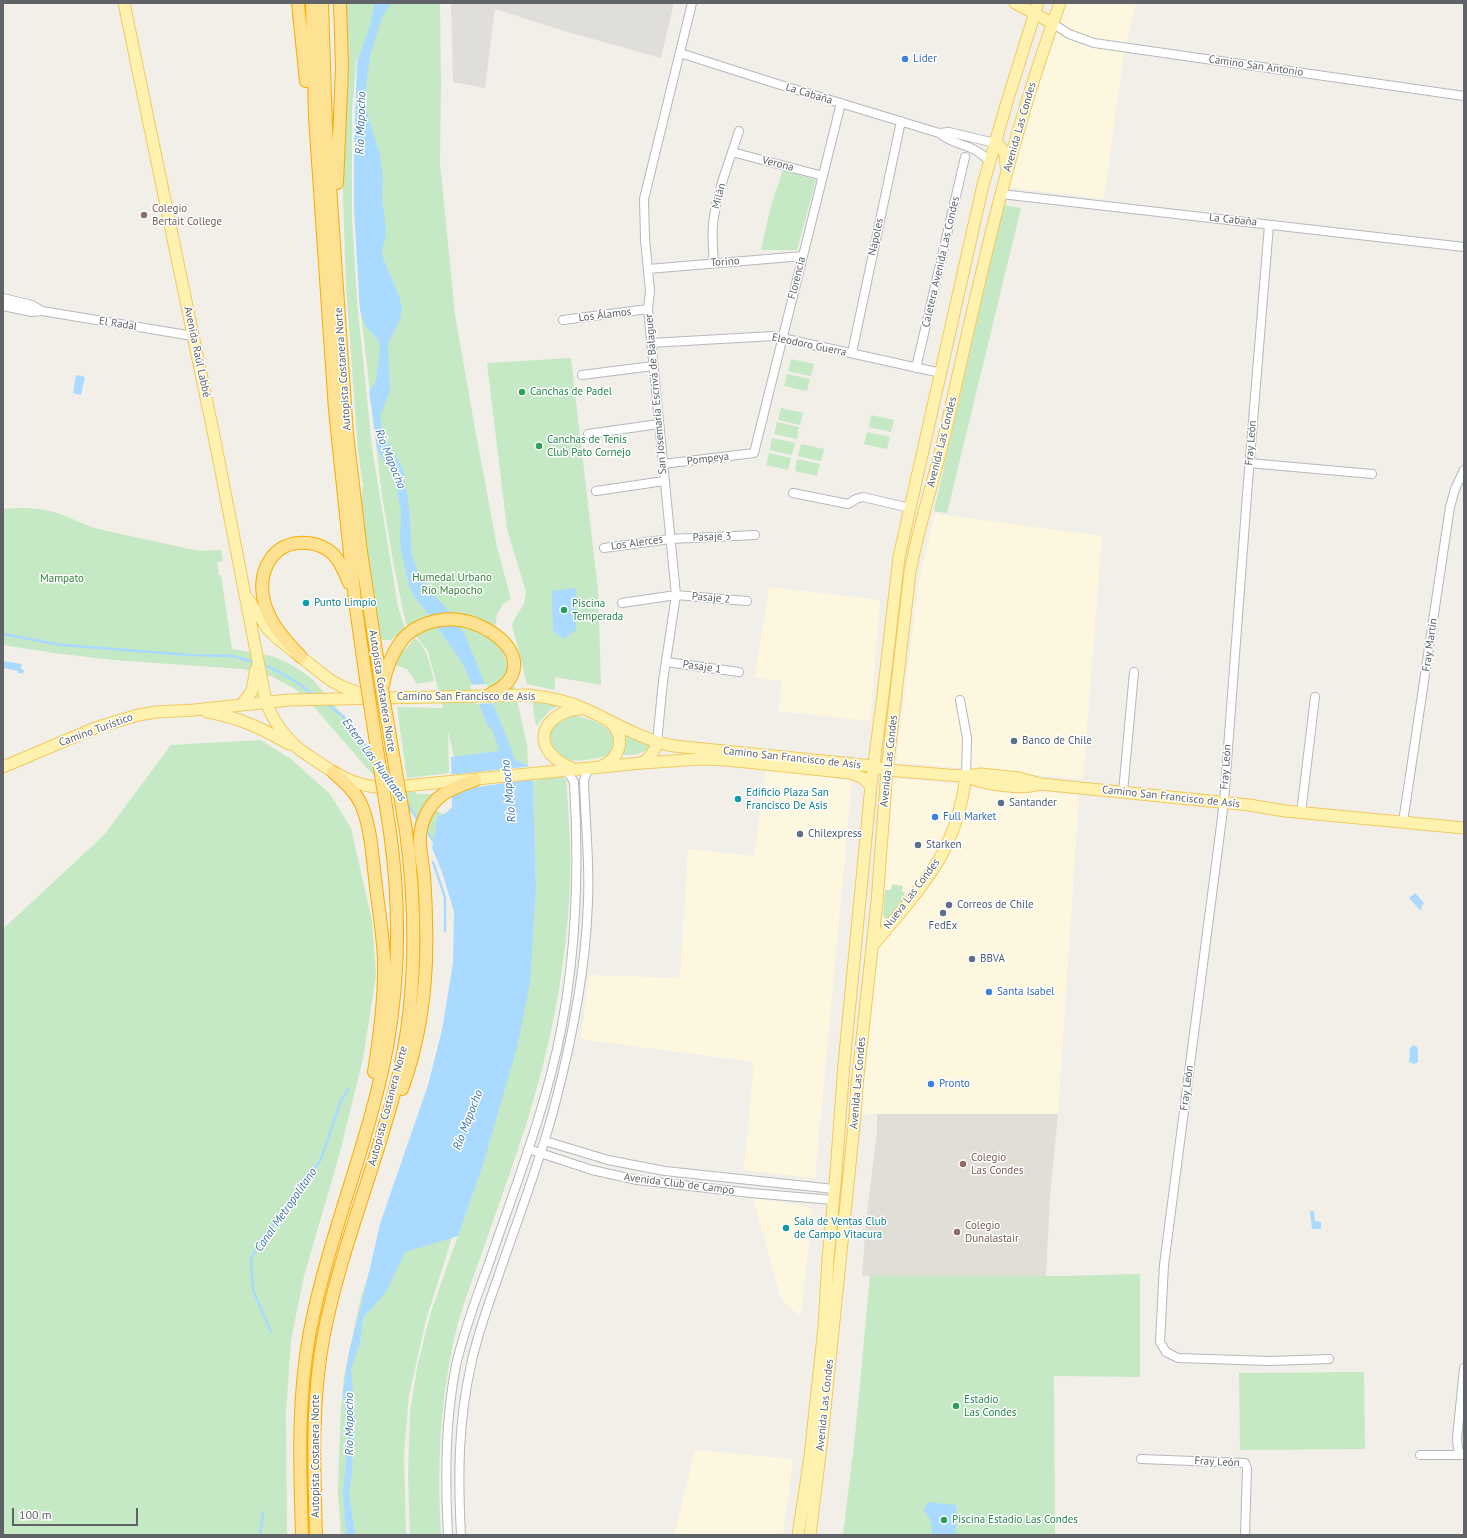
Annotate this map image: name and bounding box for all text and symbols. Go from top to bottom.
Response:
place label: Lider [913,52,937,66]
street label: Camino San Antonio [1208,53,1304,79]
marker: Lider [900,54,910,64]
street label: La Cabaña [784,81,834,107]
street label: Avenida Las Condes [1001,81,1039,173]
water label: Río Mapocho [353,91,369,155]
street label: Verona [761,154,795,174]
street label: Milán [709,182,729,210]
street label: Caletera Avenida Las Condes [919,195,963,329]
place label: Colegio Bertait College [152,202,222,228]
marker: Colegio Bertait College [139,210,149,220]
street label: La Cabaña [1208,211,1258,229]
street label: Nápoles [866,217,886,257]
street label: Torino [710,254,740,270]
street label: Florencia [785,255,809,301]
street label: Avenida Raúl Labbé [181,305,213,399]
street label: Los Álamos [578,305,632,325]
street label: Autopista Costanera Norte [332,307,354,431]
street label: San Josemaría Escrivá de Balaguer [642,313,670,475]
street label: El Radal [98,314,138,334]
street label: Eleodoro Guerra [770,331,848,359]
place label: Canchas de Padel [530,385,612,399]
marker: Canchas de Padel [517,387,527,397]
street label: Avenida Las Condes [924,396,960,488]
street label: Fray León [1242,420,1260,466]
water label: Río Mapocho [371,427,409,491]
place label: Canchas de Tenis Club Pato Cornejo [547,433,631,459]
marker: Canchas de Tenis Club Pato Cornejo [534,441,544,451]
street label: Pompeya [686,450,730,468]
street label: Pasaje 3 [692,530,732,544]
street label: Los Alerces [610,533,664,553]
park label: Humedal Urbano Río Mapocho [412,571,492,597]
park label: Mampato [40,572,84,586]
street label: Pasaje 2 [691,590,731,606]
place label: Punto Limpio [314,596,377,610]
place label: Piscina Temperada [572,597,623,623]
marker: Punto Limpio [301,598,311,608]
marker: Piscina Temperada [559,605,569,615]
street label: Fray Martín [1420,617,1440,673]
street label: Autopista Costanera Norte [366,629,398,753]
street label: Pasaje 1 [682,658,722,676]
street label: Camino San Francisco de Asís [397,690,535,704]
street label: Camino Turístico [57,711,135,749]
street label: Avenida Las Condes [878,714,900,808]
water label: Estero Las Hualtatas [339,716,409,804]
place label: Banco de Chile [1022,734,1092,748]
marker: Banco de Chile [1009,736,1019,746]
street label: Camino San Francisco de Asís [722,744,862,772]
street label: Fray León [1218,744,1234,790]
water label: Río Mapocho [499,759,519,823]
street label: Camino San Francisco de Asís [1101,783,1241,811]
place label: Edificio Plaza San Francisco De Asis [746,786,829,812]
marker: Edificio Plaza San Francisco De Asis [733,794,743,804]
place label: Santander [1009,796,1057,810]
marker: Santander [996,798,1006,808]
place label: Full Market [943,810,996,824]
marker: Full Market [930,812,940,822]
place label: Chilexpress [808,827,862,841]
marker: Chilexpress [795,829,805,839]
place label: Starken [926,838,962,852]
marker: Starken [913,840,923,850]
street label: Nueva Las Condes [881,856,943,932]
place label: Correos de Chile [957,898,1034,912]
marker: Correos de Chile [944,900,954,910]
marker: FedEx [938,908,948,918]
place label: FedEx [929,919,957,933]
place label: BBVA [980,952,1005,966]
marker: BBVA [967,954,977,964]
place label: Santa Isabel [997,985,1054,999]
marker: Santa Isabel [984,987,994,997]
street label: Avenida Las Condes [847,1036,869,1130]
street label: Autopista Costanera Norte [366,1045,410,1167]
street label: Fray León [1178,1065,1196,1111]
place label: Pronto [939,1077,970,1091]
marker: Pronto [926,1079,936,1089]
water label: Río Mapocho [450,1088,486,1152]
place label: Colegio Las Condes [971,1151,1023,1177]
marker: Colegio Las Condes [958,1159,968,1169]
water label: Canal Metropolitano [252,1165,320,1255]
street label: Avenida Club de Campo [623,1171,735,1197]
place label: Sala de Ventas Club de Campo Vitacura [794,1215,887,1241]
place label: Colegio Dunalastair [965,1219,1019,1245]
marker: Sala de Ventas Club de Campo Vitacura [781,1223,791,1233]
marker: Colegio Dunalastair [952,1227,962,1237]
street label: Avenida Las Condes [814,1358,836,1452]
water label: Río Mapocho [343,1392,357,1456]
place label: Estadio Las Condes [964,1393,1016,1419]
street label: Autopista Costanera Norte [309,1394,323,1518]
marker: Estadio Las Condes [951,1401,961,1411]
street label: Fray León [1194,1454,1240,1470]
scale bar [14,1500,140,1526]
text: 100 m [19,1507,52,1522]
place label: Piscina Estadio Las Condes [952,1513,1078,1527]
marker: Piscina Estadio Las Condes [939,1515,949,1525]

